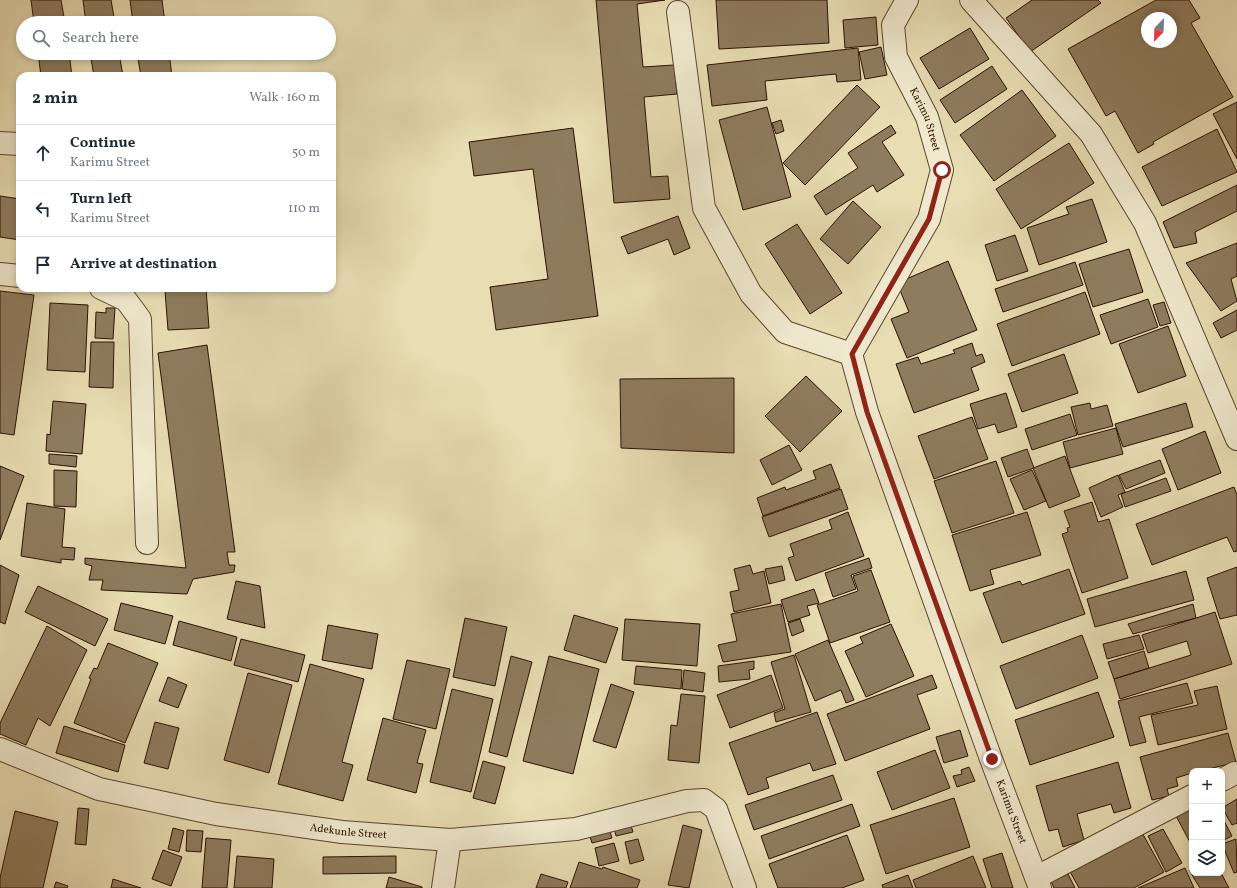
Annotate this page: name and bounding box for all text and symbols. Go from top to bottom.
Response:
north arrow [1141,12,1177,48]
search box [16,16,336,60]
icon: search [30,27,52,49]
text: Search here [62,28,139,49]
street label: Karimu Street [906,85,944,153]
text: 2 min [32,87,78,110]
text: Walk · 160 m [249,89,320,107]
text: Continue [70,133,135,154]
icon: ahead [32,142,54,164]
text: 50 m [292,144,320,162]
text: Karimu Street [70,154,150,172]
route start [933,161,951,179]
text: Turn left [70,189,132,210]
icon: left [32,198,54,220]
text: 110 m [288,200,320,218]
text: Karimu Street [70,210,150,228]
icon: arrive [32,254,54,276]
text: Arrive at destination [70,254,217,275]
route end [983,750,1001,768]
map controls [1189,768,1225,876]
button: + [1189,768,1225,804]
street label: Karimu Street [992,777,1030,846]
button: − [1189,804,1225,840]
street label: Adekunle Street [309,820,388,843]
button: layers [1189,840,1225,876]

